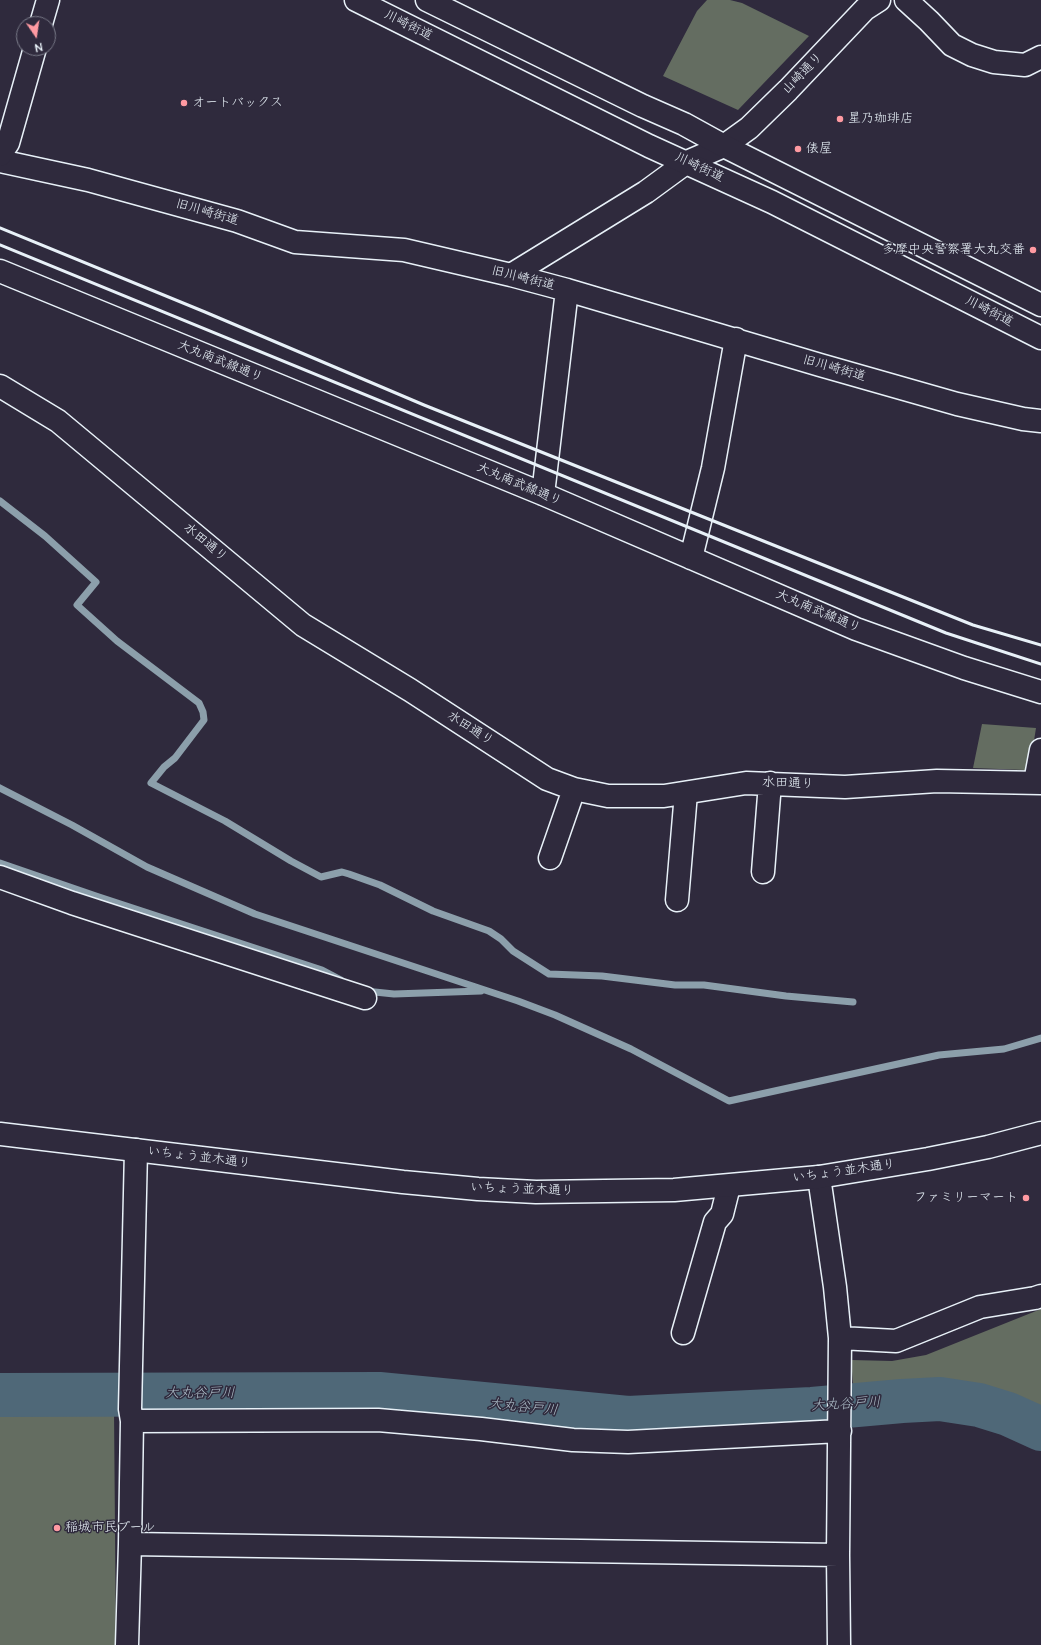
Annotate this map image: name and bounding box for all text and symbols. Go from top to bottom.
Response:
street label: 川崎街道 [381,8,435,44]
north arrow [16,16,56,56]
text: N [34,39,44,55]
street label: 山崎通り [779,50,827,98]
place label: オートバックス [192,95,283,111]
marker: オートバックス [179,98,189,108]
place label: 星乃珈琲店 [848,111,913,127]
marker: 星乃珈琲店 [835,114,845,124]
place label: 俵屋 [806,141,832,157]
marker: 俵屋 [793,144,803,154]
street label: 川崎街道 [672,150,726,186]
street label: 旧川崎街道 [174,197,240,229]
place label: 多摩中央警察署大丸交番 [882,242,1025,258]
marker: 多摩中央警察署大丸交番 [1028,245,1038,255]
street label: 旧川崎街道 [490,264,556,294]
street label: 川崎街道 [962,293,1016,331]
street label: 大丸南武線通り [175,338,265,386]
street label: 旧川崎街道 [801,353,867,385]
street label: 大丸南武線通り [474,460,564,510]
street label: 水田通り [180,520,230,566]
street label: 大丸南武線通り [773,587,863,637]
street label: 水田通り [444,708,496,750]
street label: 水田通り [762,775,814,793]
street label: いちょう並木通り [146,1144,252,1172]
street label: いちょう並木通り [791,1157,897,1187]
street label: いちょう並木通り [470,1180,574,1200]
place label: ファミリーマート [914,1190,1018,1206]
marker: ファミリーマート [1021,1193,1031,1203]
water label: 大丸谷戸川 [165,1386,235,1402]
water label: 大丸谷戸川 [811,1395,881,1415]
water label: 大丸谷戸川 [487,1396,559,1420]
place label: 稲城市民プール [65,1520,155,1536]
marker: 稲城市民プール [52,1523,62,1533]

